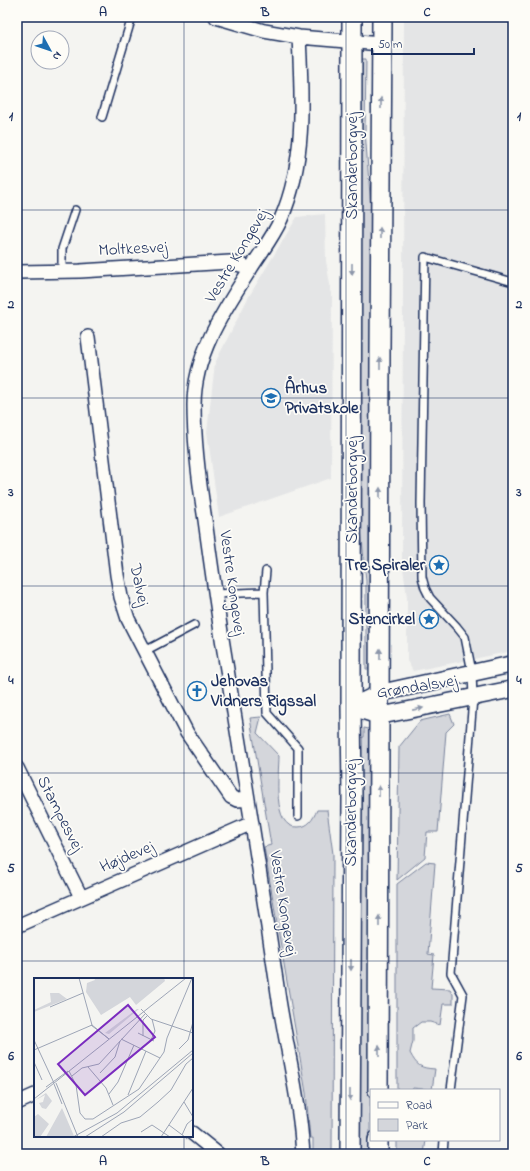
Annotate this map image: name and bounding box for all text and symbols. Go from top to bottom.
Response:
text: A [99,3,107,22]
text: B [260,3,270,22]
text: C [423,3,431,22]
north arrow [30,30,70,70]
scale bar [372,30,474,56]
text: 50 m [378,36,402,54]
text: N [48,48,65,64]
one-way arrow [378,96,384,109]
text: 1 [9,107,14,126]
text: 1 [517,107,522,126]
street label: Skanderborgvej [340,112,367,220]
street label: Vestre Kongevej [198,204,277,310]
one-way arrow [377,226,383,239]
street label: Moltkesvej [98,235,169,263]
one-way arrow [349,263,355,276]
text: 2 [7,295,15,314]
text: 2 [515,295,523,314]
one-way arrow [377,356,383,369]
place label: Århus Privatskole [285,375,360,421]
school or university icon: Århus Privatskole [260,387,282,409]
street label: Skanderborgvej [340,436,367,544]
text: 3 [7,483,14,502]
text: 3 [515,483,522,502]
one-way arrow [377,486,383,499]
street label: Vestre Kongevej [210,528,252,638]
place label: Tre Spiraler [345,553,426,578]
place icon: Tre Spiraler [428,554,450,576]
street label: Dalvej [122,561,156,609]
place label: Stencirkel [349,607,415,632]
place icon: Stencirkel [418,608,440,630]
one-way arrow [377,647,383,660]
street label: Grøndalsvej [375,668,460,706]
place label: Jehovas Vidners Rigssal [210,669,316,716]
text: 4 [7,671,14,690]
text: 4 [515,671,522,690]
church icon: Jehovas Vidners Rigssal [186,680,208,702]
one-way arrow [411,705,424,711]
street label: Skanderborgvej [339,759,366,867]
street label: Stampesvej [30,772,90,857]
one-way arrow [376,784,382,797]
street label: Højdevej [96,834,159,880]
street label: Vestre Kongevej [260,848,304,958]
text: 5 [7,859,15,878]
text: 5 [515,859,523,878]
one-way arrow [376,914,382,927]
one-way arrow [348,959,354,972]
inset map [34,978,193,1137]
one-way arrow [376,1044,382,1057]
text: 6 [7,1047,14,1066]
text: 6 [515,1047,522,1066]
one-way arrow [347,1089,353,1102]
legend [370,1089,500,1141]
text: Road [406,1097,432,1115]
text: Park [406,1117,428,1135]
text: A [99,1152,107,1171]
text: B [260,1152,270,1171]
text: C [423,1152,431,1171]

